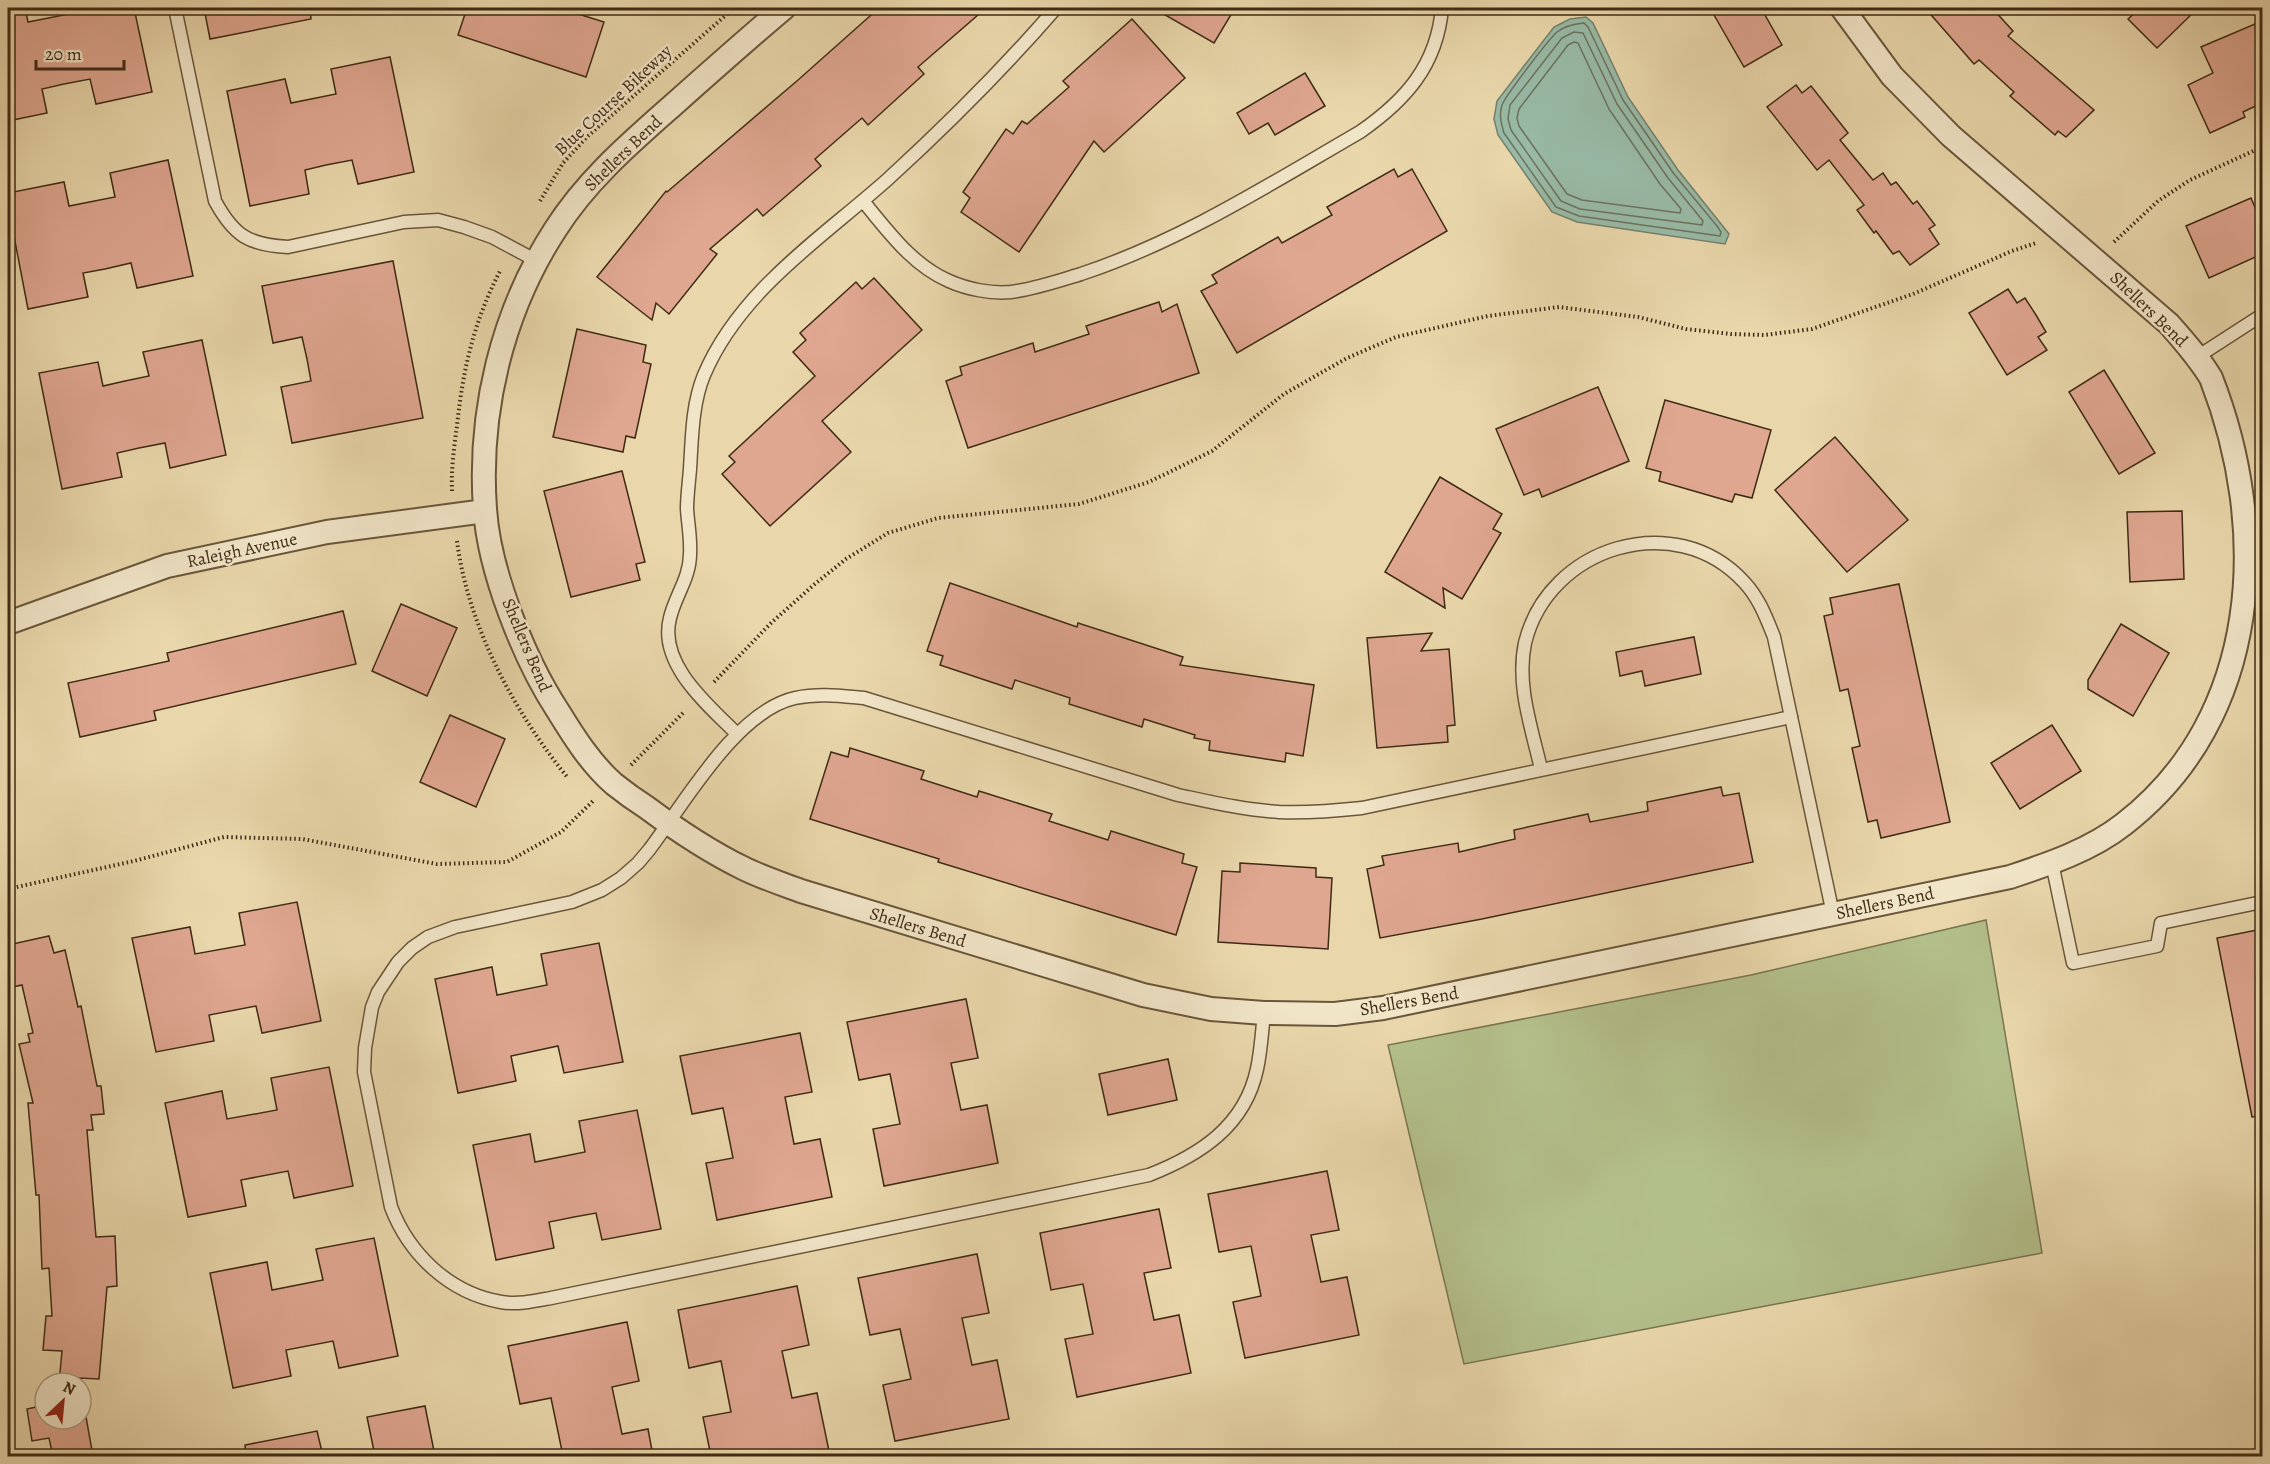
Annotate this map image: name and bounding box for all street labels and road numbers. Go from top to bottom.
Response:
street label: Blue Course Bikeway [549,39,678,161]
street label: Shellers Bend [579,109,667,196]
street label: Shellers Bend [2105,266,2193,353]
street label: Raleigh Avenue [185,527,299,573]
street label: Shellers Bend [496,594,558,696]
street label: Shellers Bend [1834,881,1937,925]
street label: Shellers Bend [867,901,970,953]
street label: Shellers Bend [1358,980,1461,1021]

